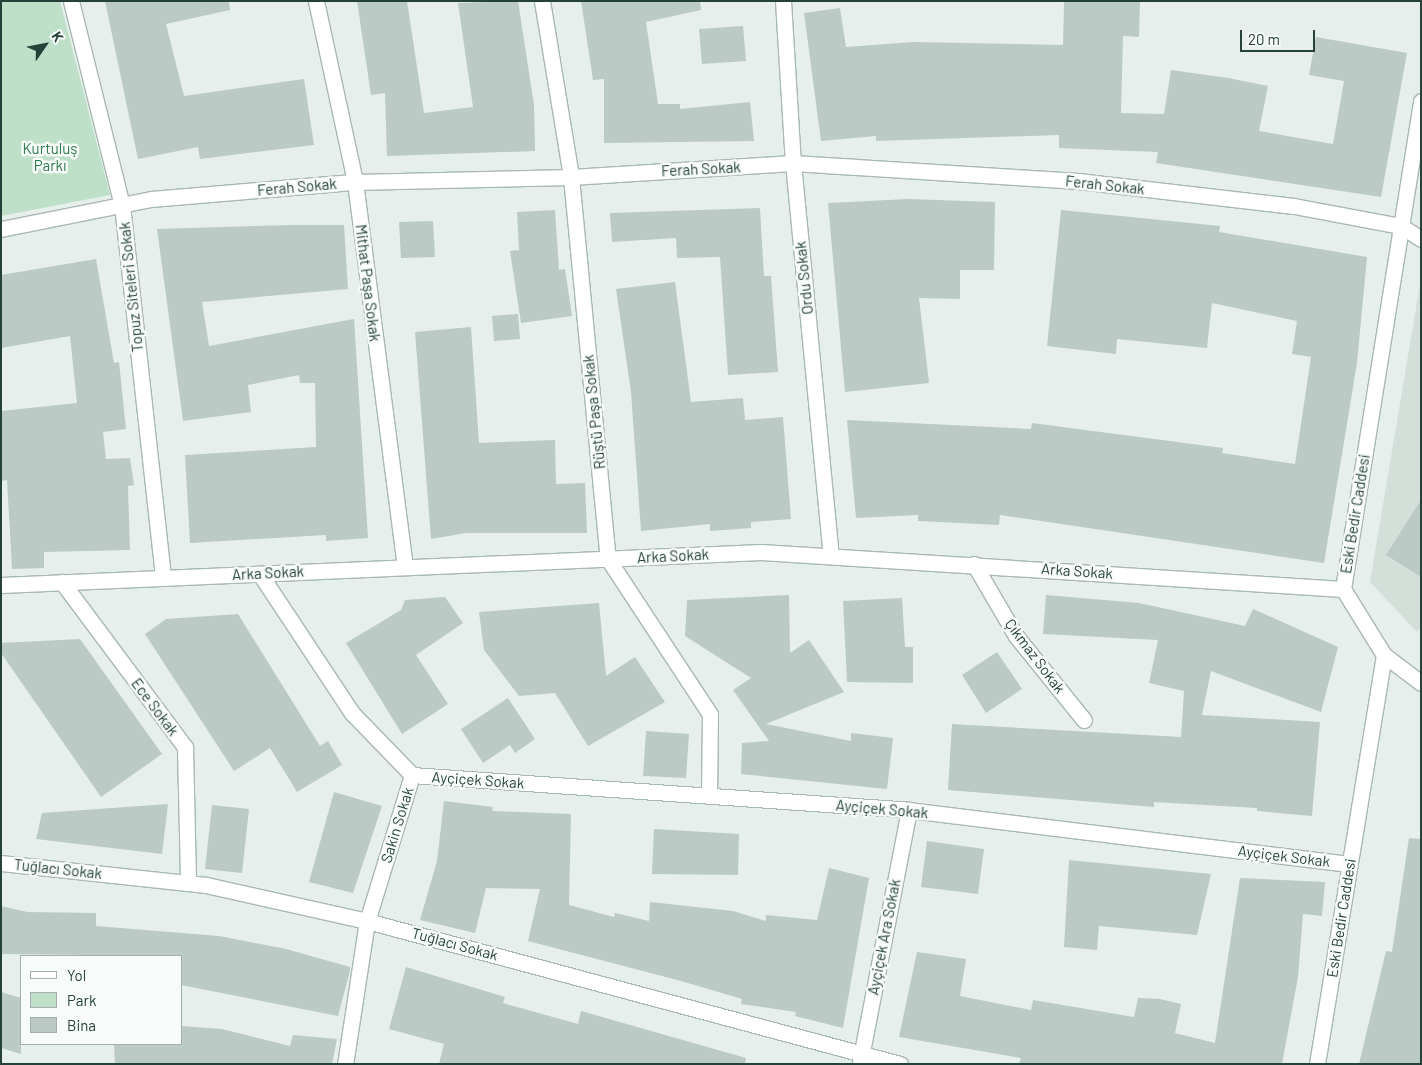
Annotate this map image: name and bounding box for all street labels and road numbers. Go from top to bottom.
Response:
street label: Ferah Sokak [661,158,741,180]
street label: Ferah Sokak [1064,172,1146,198]
street label: Ferah Sokak [257,175,337,199]
street label: Topuz Siteleri Sokak [115,221,147,353]
street label: Mithat Paşa Sokak [352,223,384,343]
street label: Ordu Sokak [791,241,817,315]
street label: Rüştü Paşa Sokak [579,354,609,470]
street label: Eski Bedir Caddesi [1337,453,1373,575]
street label: Arka Sokak [637,545,709,567]
street label: Arka Sokak [1040,560,1114,582]
street label: Arka Sokak [232,562,304,584]
street label: Çıkmaz Sokak [1001,615,1069,697]
street label: Ece Sokak [128,675,182,739]
street label: Ayçiçek Sokak [431,768,525,792]
street label: Sakin Sokak [377,785,417,865]
street label: Ayçiçek Sokak [835,796,929,822]
street label: Ayçiçek Sokak [1237,841,1331,871]
street label: Tuğlacı Sokak [13,855,103,883]
street label: Eski Bedir Caddesi [1323,857,1359,979]
street label: Ayçiçek Ara Sokak [864,877,904,997]
street label: Tuğlacı Sokak [410,924,500,964]

